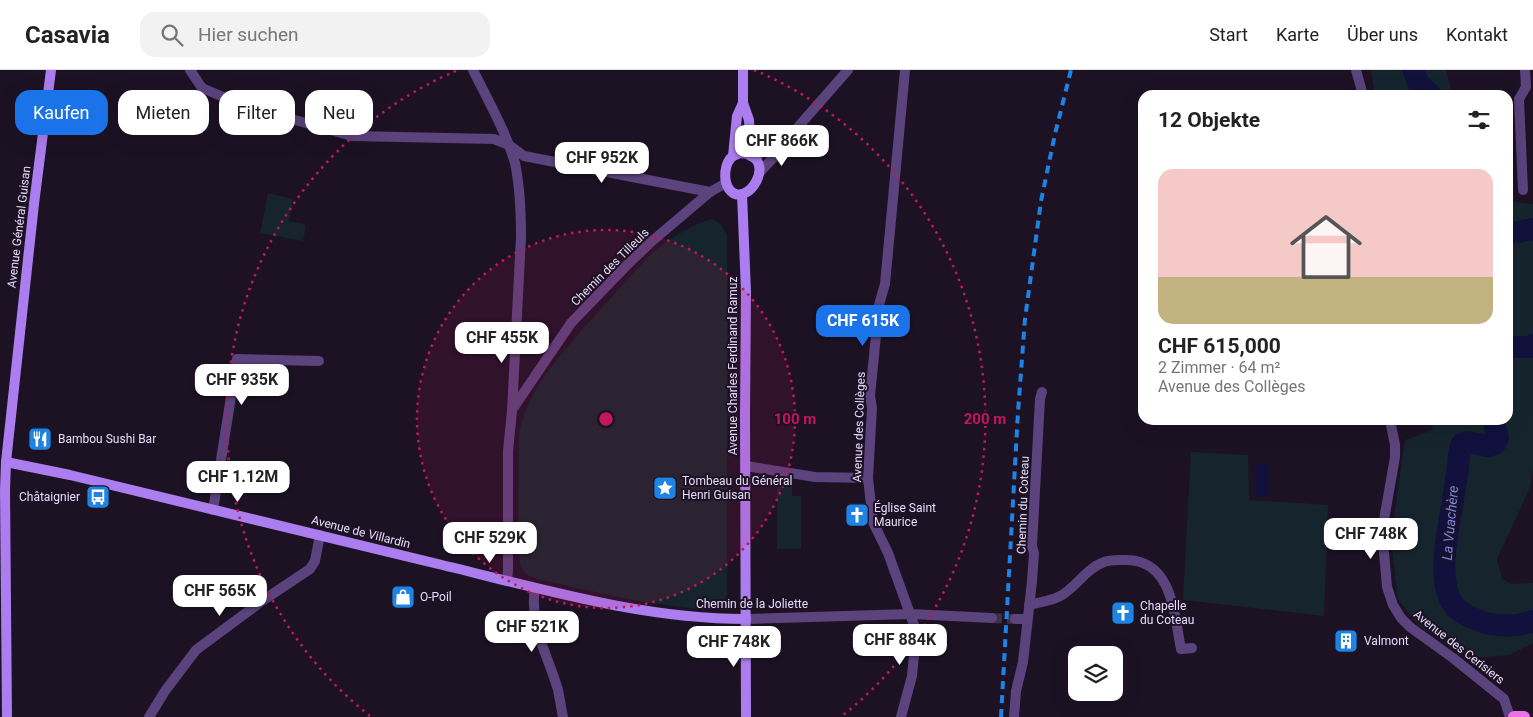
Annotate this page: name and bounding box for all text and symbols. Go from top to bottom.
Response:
search box [140,12,490,57]
text: Casavia [25,21,110,49]
icon: search [158,21,186,49]
text: Hier suchen [198,23,299,46]
text: Start [1209,24,1248,45]
text: Karte [1276,24,1319,45]
text: Über uns [1347,24,1418,45]
text: Kontakt [1446,24,1508,45]
chip: Kaufen [15,90,108,135]
chip: Mieten [118,90,209,135]
chip: Filter [219,90,295,135]
chip: Neu [305,90,373,135]
icon: filters [1465,106,1493,134]
text: 12 Objekte [1158,108,1260,132]
pin: CHF 866K [730,124,834,167]
text: CHF 866K [746,131,818,150]
pin: CHF 952K [550,142,654,184]
text: CHF 952K [566,148,638,167]
street label: Avenue Général Guisan [5,165,33,289]
icon: home [1281,202,1371,292]
street label: Chemin des Tilleuls [568,225,652,309]
street label: Avenue Charles Ferdinand Ramuz [726,277,740,455]
pin: CHF 615K [811,304,915,347]
text: CHF 615K [827,311,899,330]
pin: CHF 455K [450,322,554,364]
text: CHF 455K [466,328,538,347]
text: CHF 615,000 [1158,334,1281,358]
text: 2 Zimmer · 64 m² [1158,358,1280,377]
pin: CHF 935K [190,364,294,406]
text: CHF 935K [206,370,278,389]
street label: Avenue des Collèges [850,371,868,483]
text: Avenue des Collèges [1158,377,1306,396]
centre of rings [597,410,615,428]
text: 100 m [774,410,816,428]
text: 200 m [964,410,1006,428]
restaurant icon: Bambou Sushi Bar [27,426,53,452]
place label: Bambou Sushi Bar [58,432,156,446]
street label: Chemin du Coteau [1014,456,1032,554]
pin: CHF 1.12M [181,460,295,503]
text: CHF 1.12M [198,467,278,486]
place label: Tombeau du Général Henri Guisan [682,474,792,502]
place icon: Tombeau du Général Henri Guisan [652,475,678,501]
bus stop icon: Châtaignier [85,484,111,510]
water label: La Vuachère [1439,485,1461,561]
place label: Châtaignier [19,490,80,504]
place label: Église Saint Maurice [874,500,936,529]
church icon: Église Saint Maurice [844,502,870,528]
street label: Avenue de Villardin [310,513,412,551]
pin: CHF 748K [1319,518,1423,560]
pin: CHF 529K [438,522,542,564]
text: CHF 748K [1335,524,1407,543]
text: CHF 529K [454,528,526,547]
pin: CHF 565K [168,574,272,617]
text: CHF 565K [184,581,256,600]
shop icon: O-Poil [390,584,416,610]
place label: O-Poil [420,590,452,604]
street label: Chemin de la Joliette [696,597,808,611]
place label: Chapelle du Coteau [1140,599,1194,627]
church icon: Chapelle du Coteau [1110,600,1136,626]
street label: Avenue des Cerisiers [1411,607,1507,687]
pin: CHF 521K [480,610,584,653]
text: CHF 521K [496,617,568,636]
pin: CHF 884K [848,624,952,666]
pin: CHF 748K [682,626,786,668]
building icon: Valmont [1333,628,1359,654]
text: CHF 884K [864,630,936,649]
text: CHF 748K [698,632,770,651]
place label: Valmont [1364,634,1409,648]
map controls [1068,646,1123,701]
button: layers [1068,646,1123,701]

